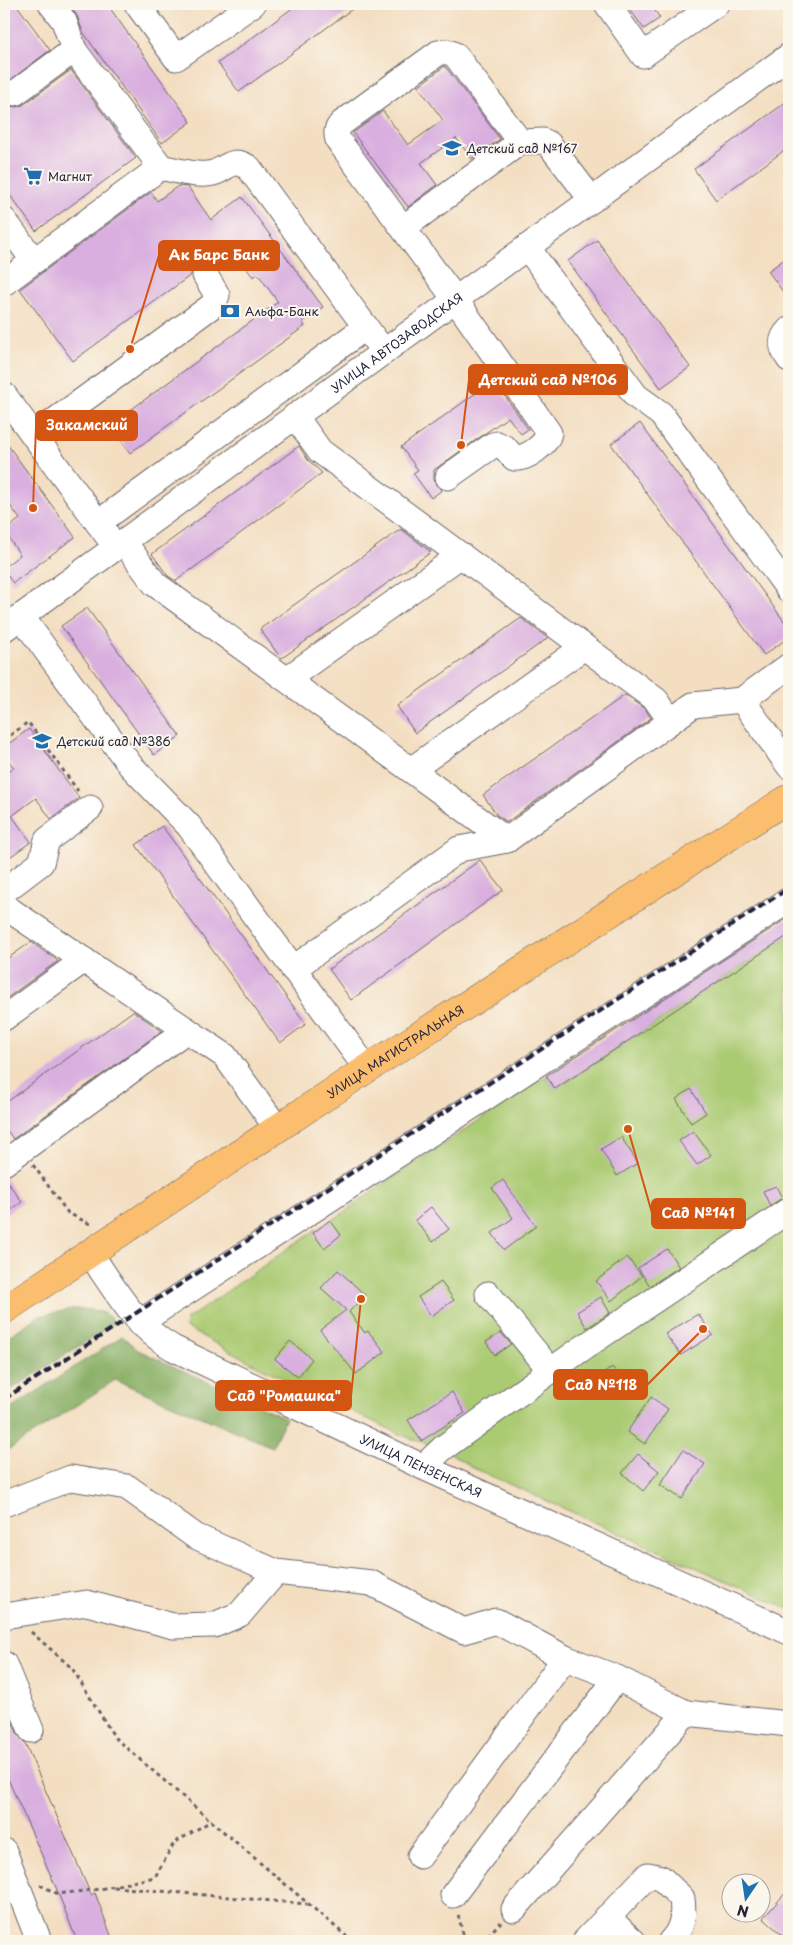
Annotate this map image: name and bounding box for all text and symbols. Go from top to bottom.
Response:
school or university icon: Детский сад №167 [441,137,463,159]
place label: Детский сад №167 [466,139,578,157]
supermarket icon: Магнит [22,165,44,187]
place label: Магнит [48,167,93,185]
callout: Ак Барс Банк [159,241,279,270]
text: Ак Барс Банк [169,244,269,265]
street label: УЛИЦА АВТОЗАВОДСКАЯ [327,288,466,397]
bank icon: Альфа-Банк [219,300,241,322]
place label: Альфа-Банк [245,302,319,320]
callout: Детский сад №106 [469,365,627,394]
text: Детский сад №106 [478,369,617,390]
callout: Закамский [36,411,137,440]
text: Закамский [45,414,128,435]
school or university icon: Детский сад №386 [31,730,53,752]
place label: Детский сад №386 [56,732,171,750]
street label: УЛИЦА МАГИСТРАЛЬНАЯ [323,1000,467,1102]
callout: Сад №141 [652,1199,745,1228]
text: Сад №141 [661,1202,735,1223]
callout: Сад №118 [554,1370,647,1399]
text: Сад №118 [565,1374,637,1395]
callout: Сад "Ромашка" [216,1381,351,1410]
text: Сад "Ромашка" [227,1385,341,1406]
street label: УЛИЦА ПЕНЗЕНСКАЯ [357,1429,485,1501]
north arrow [720,1872,770,1922]
text: N [735,1900,751,1923]

